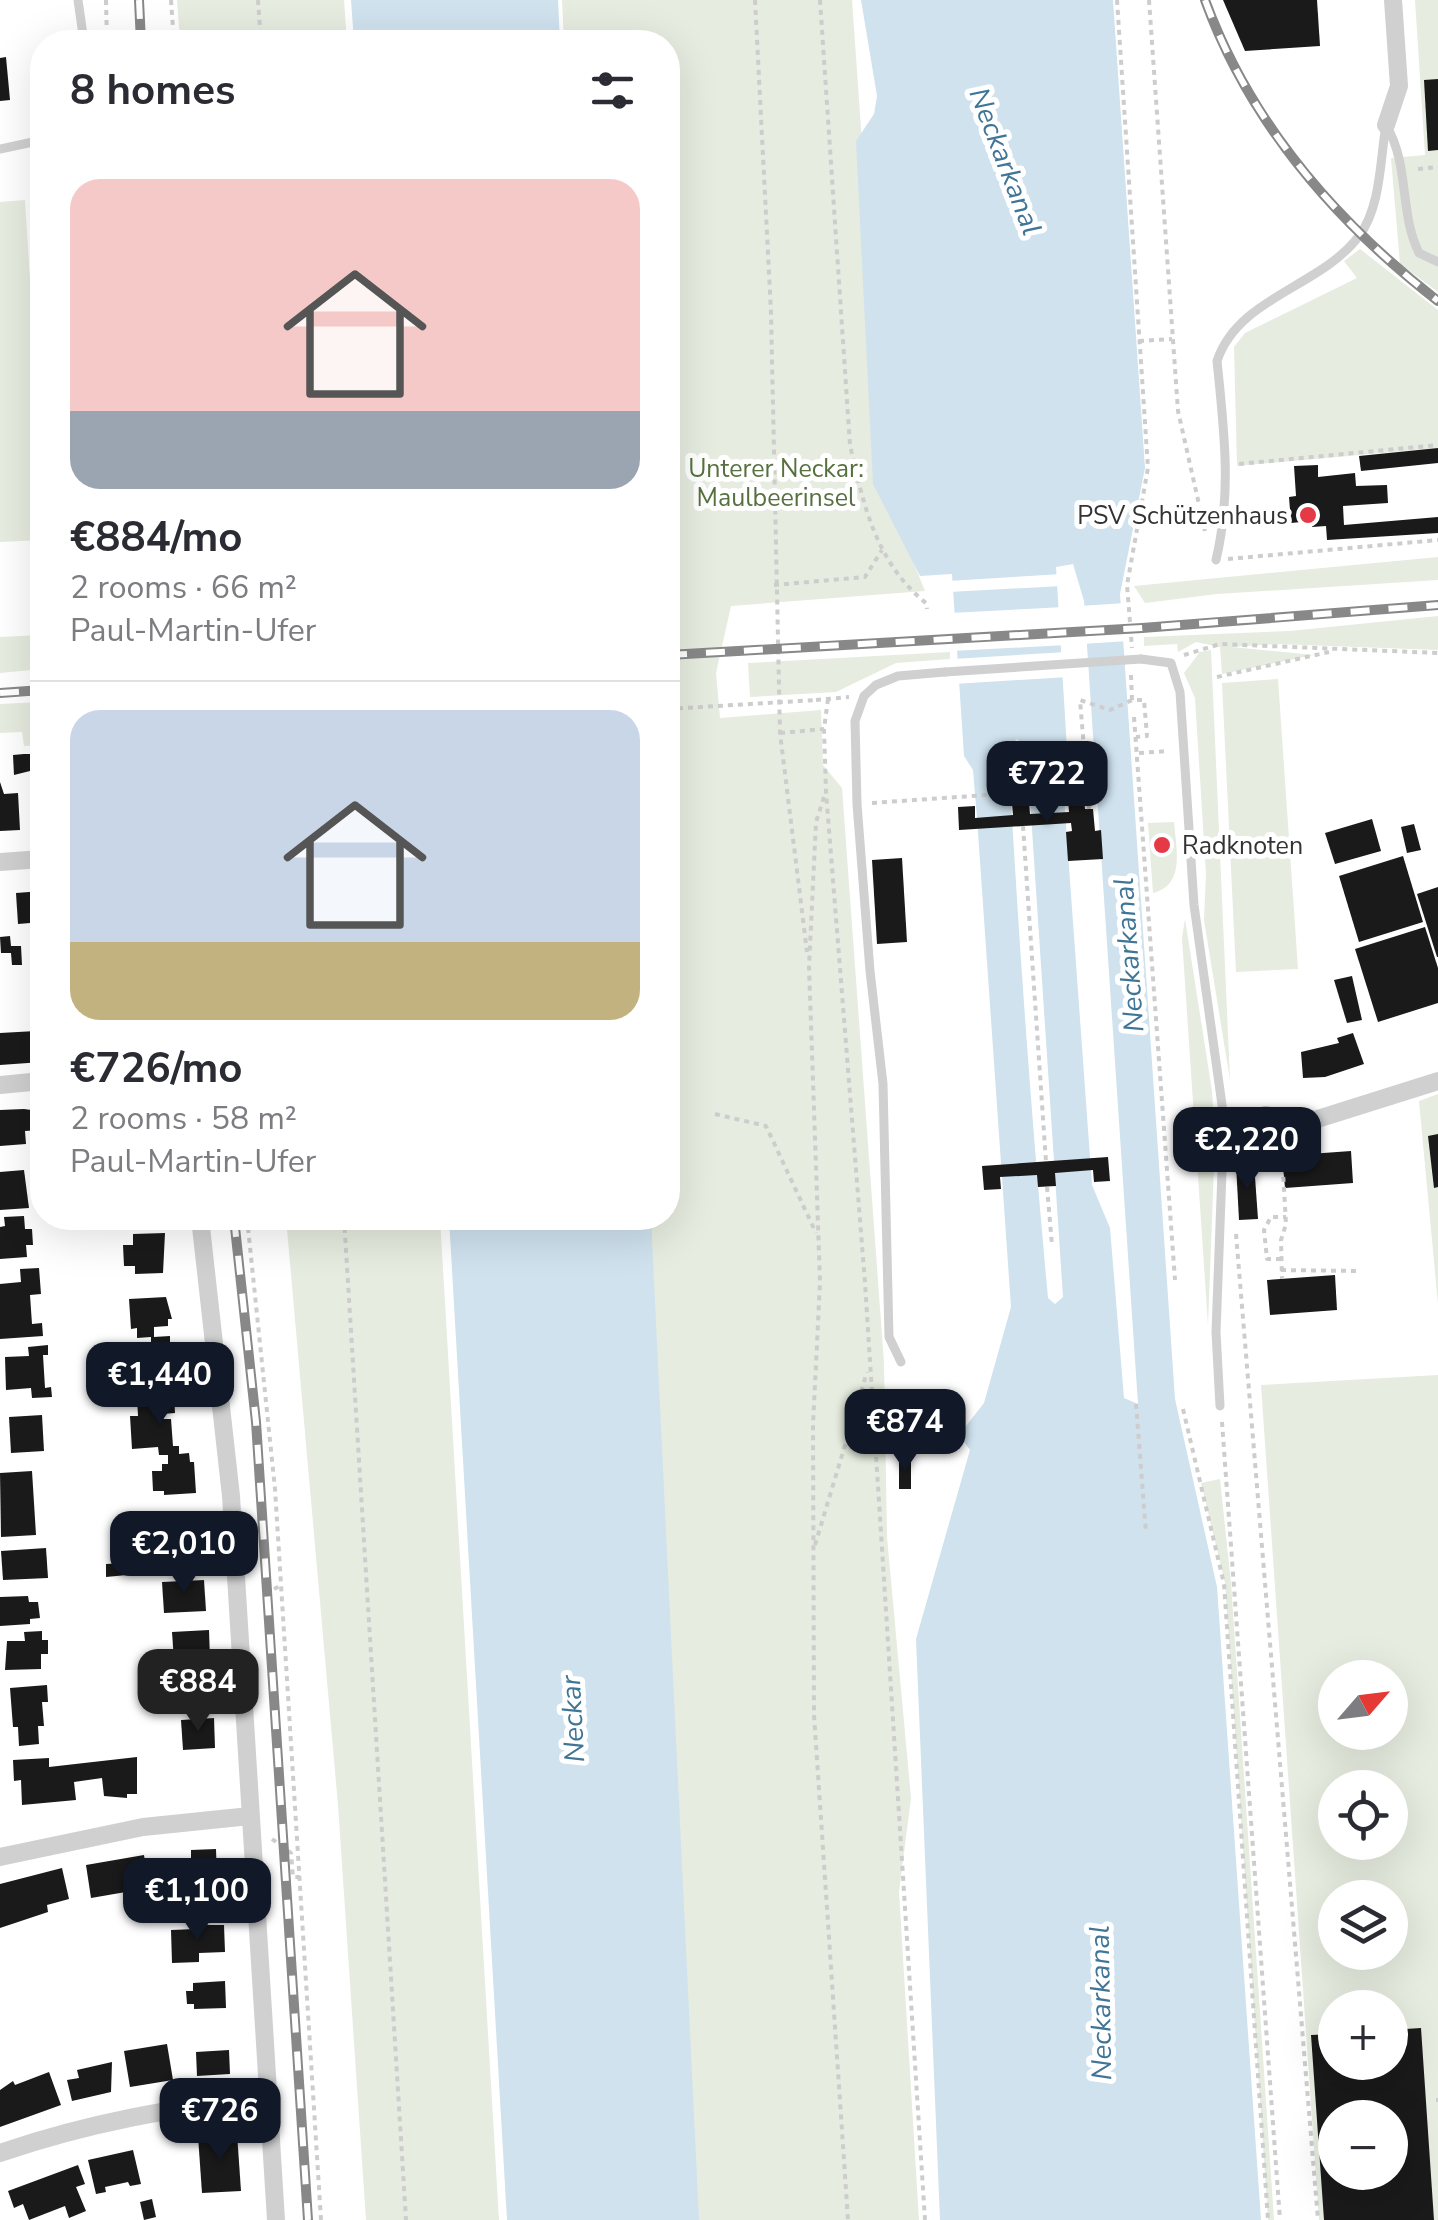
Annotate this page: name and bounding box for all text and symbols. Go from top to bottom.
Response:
text: 8 homes [70,62,235,119]
icon: filters [585,63,640,118]
water label: Neckarkanal [960,82,1051,241]
icon: home [265,244,445,424]
park label: Unterer Neckar: Maulbeerinsel [688,452,864,515]
place label: PSV Schützenhaus [1077,499,1288,533]
marker: PSV Schützenhaus [1297,504,1319,526]
text: €884/mo [70,509,242,566]
text: 2 rooms · 66 m² [70,566,297,609]
text: Paul-Martin-Ufer [70,609,316,652]
pin: €722 [988,741,1106,826]
text: €722 [1009,752,1085,795]
icon: home [265,775,445,955]
place label: Radknoten [1182,829,1303,863]
marker: Radknoten [1151,834,1173,856]
water label: Neckarkanal [1105,876,1153,1034]
text: €726/mo [70,1040,242,1097]
text: 2 rooms · 58 m² [70,1097,297,1140]
pin: €2,220 [1166,1107,1328,1192]
text: €2,220 [1195,1118,1299,1161]
text: Paul-Martin-Ufer [70,1140,316,1183]
pin: €1,440 [79,1342,241,1427]
text: €1,440 [108,1353,212,1396]
pin: €874 [846,1389,964,1474]
text: €874 [867,1400,943,1443]
pin: €2,010 [103,1511,265,1596]
text: €2,010 [132,1522,236,1565]
pin: €884 [139,1649,257,1734]
text: €884 [160,1660,236,1703]
north arrow [1318,1660,1408,1750]
map controls [1318,1660,1408,2190]
water label: Neckar [552,1673,594,1764]
button: locate [1318,1770,1408,1860]
pin: €1,100 [116,1858,278,1943]
text: €1,100 [145,1869,249,1912]
button: layers [1318,1880,1408,1970]
water label: Neckarkanal [1081,1925,1121,2081]
button: + [1318,1990,1408,2080]
pin: €726 [161,2078,279,2163]
text: €726 [182,2089,258,2132]
button: − [1318,2100,1408,2190]

